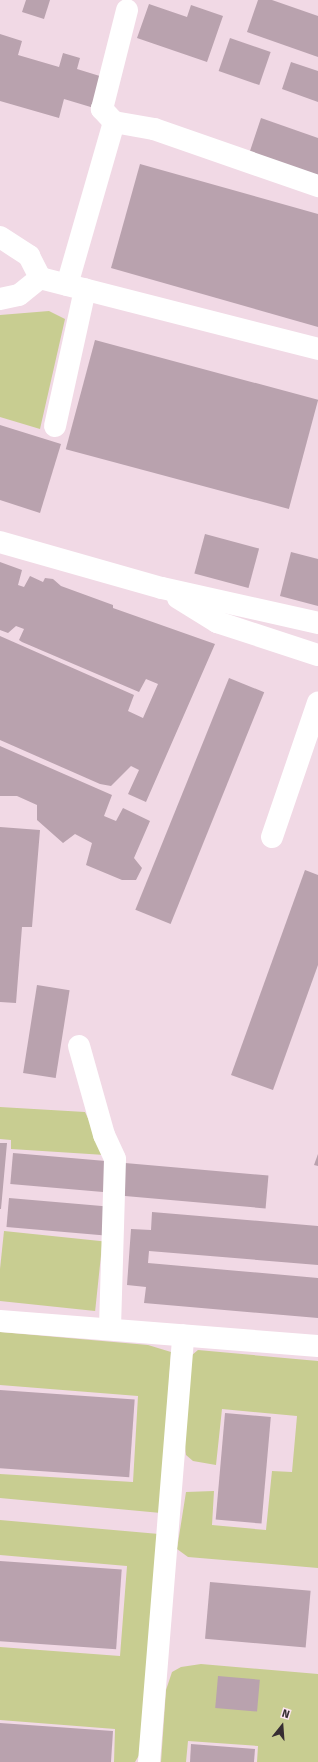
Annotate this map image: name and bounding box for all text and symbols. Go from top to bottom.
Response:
north arrow [262,1706,302,1746]
text: N [280,1707,291,1721]

